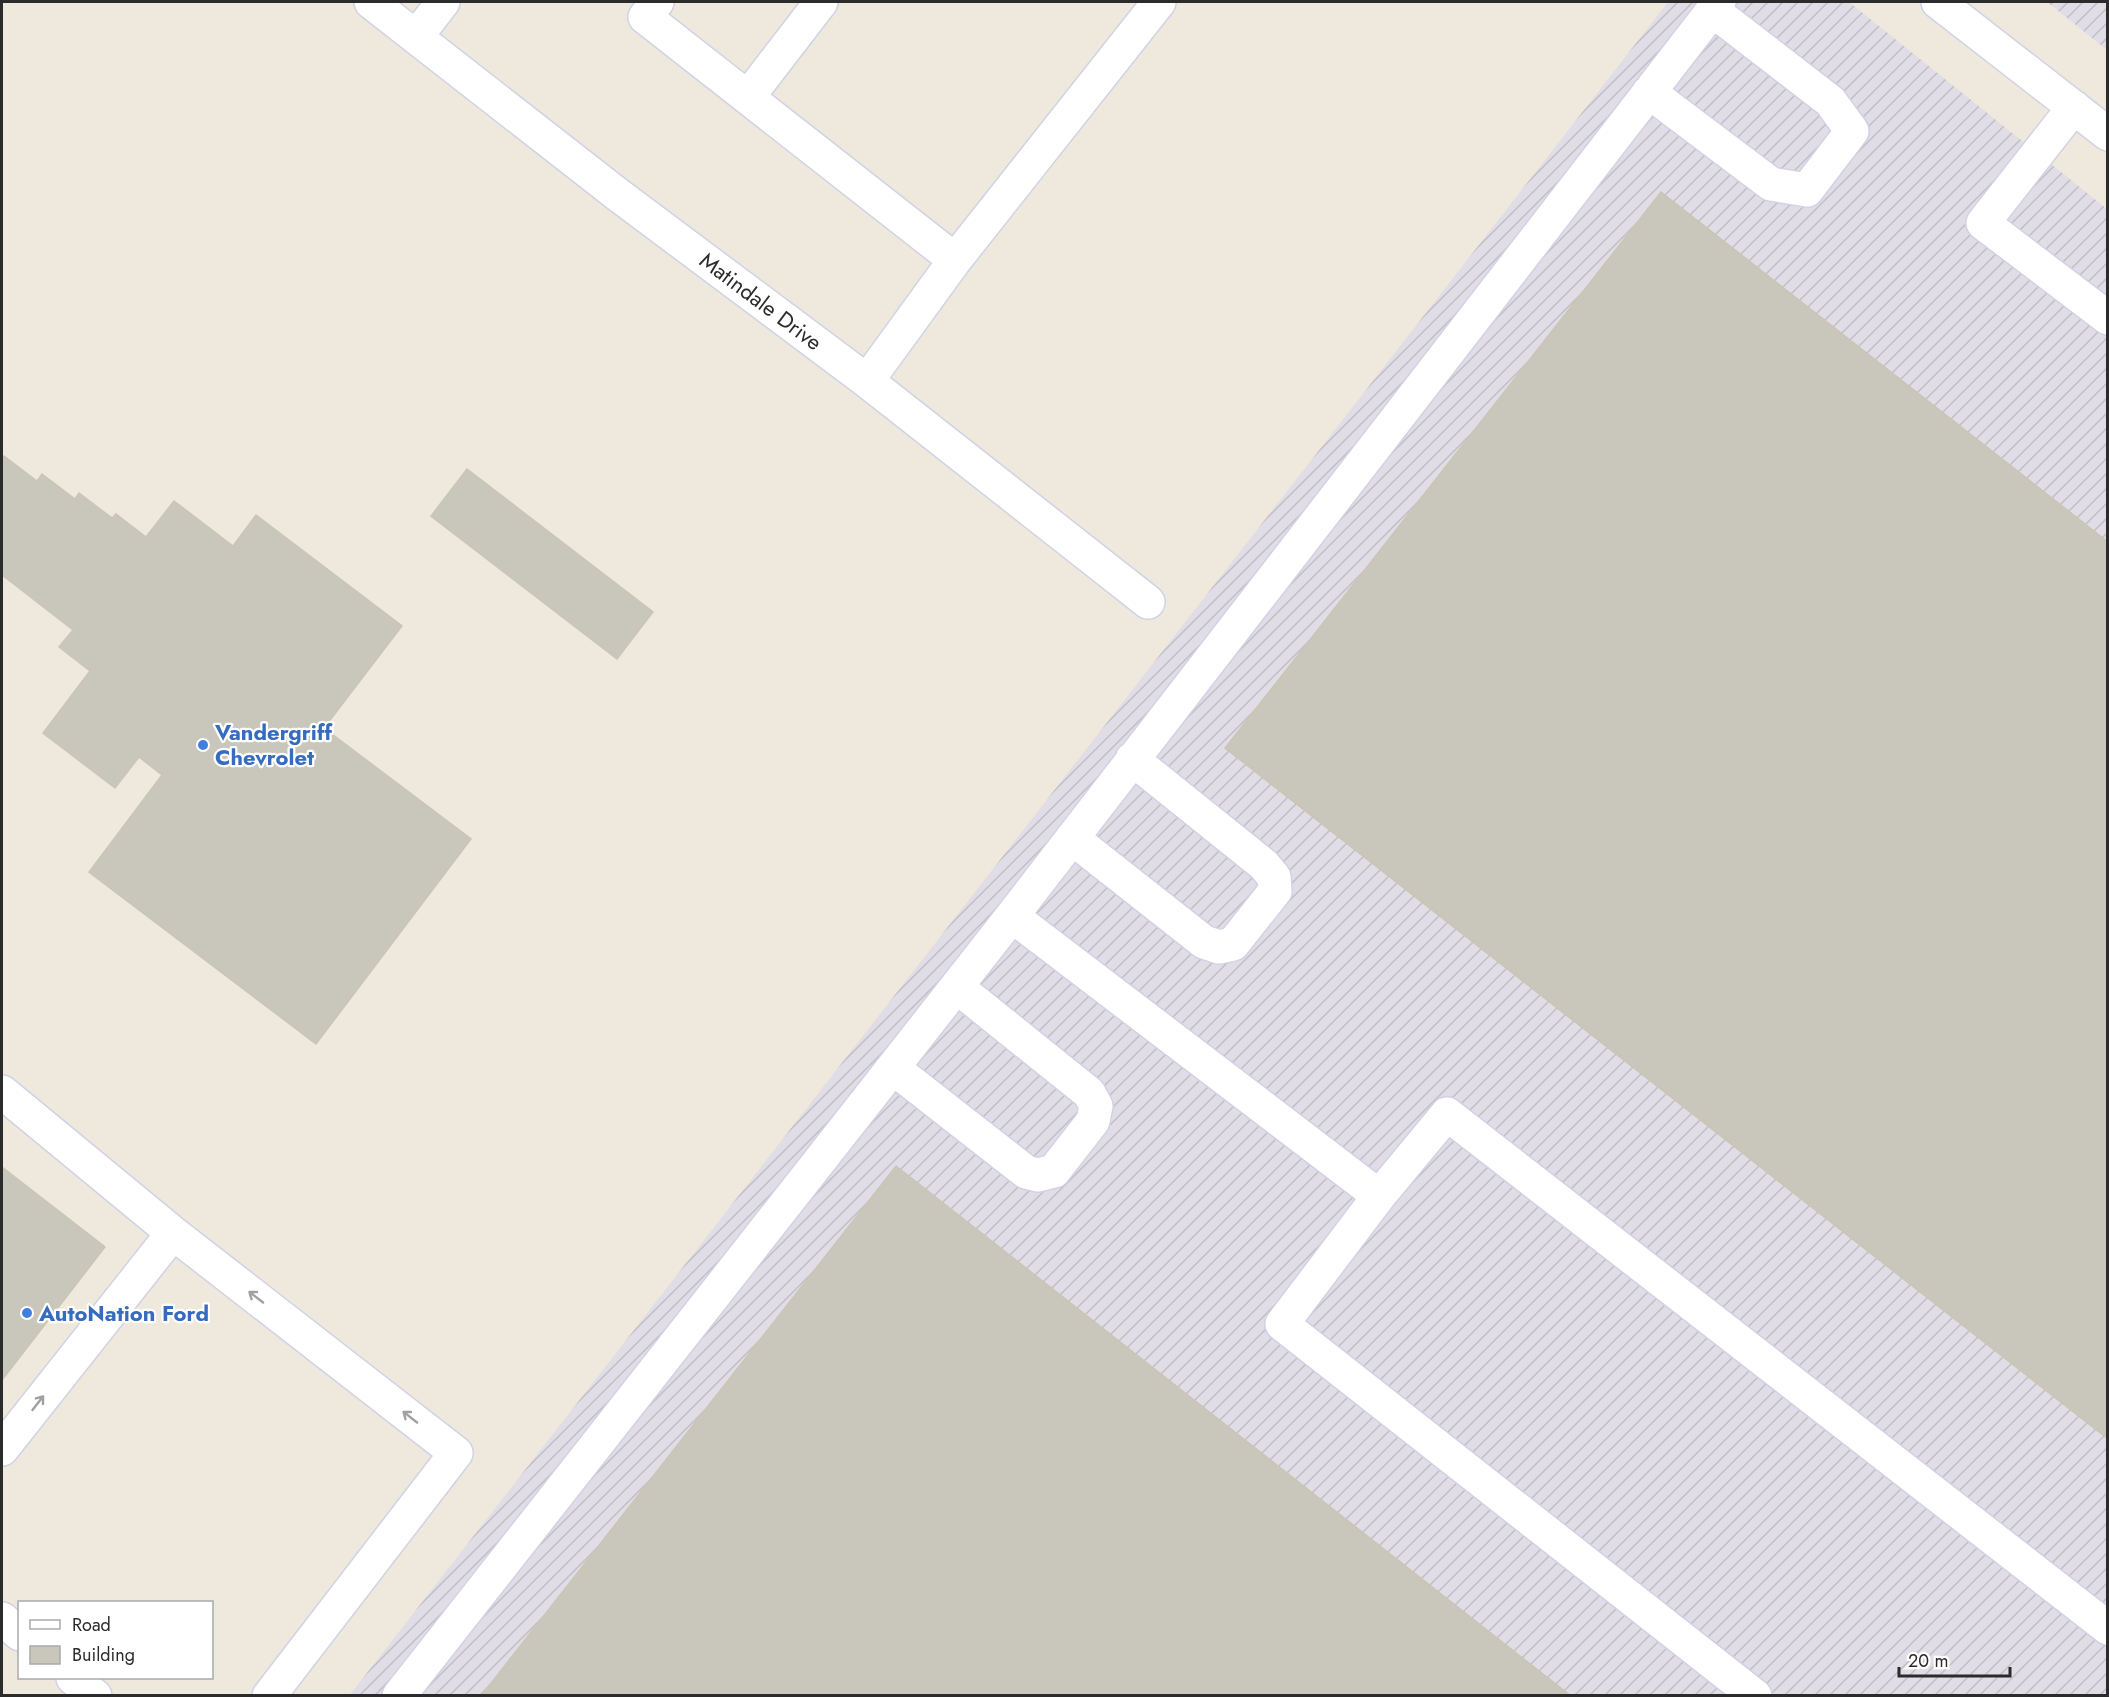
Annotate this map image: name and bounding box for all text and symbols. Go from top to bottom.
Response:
street label: Matindale Drive [693,244,829,358]
place label: Vandergriff Chevrolet [214,716,333,773]
marker: Vandergriff Chevrolet [196,738,210,752]
one-way arrow [248,1291,264,1304]
place label: AutoNation Ford [38,1297,209,1329]
marker: AutoNation Ford [20,1306,34,1320]
one-way arrow [31,1395,44,1411]
one-way arrow [402,1410,418,1423]
legend [18,1601,213,1679]
text: Road [72,1612,111,1638]
scale bar [1899,1640,2010,1678]
text: Building [72,1642,135,1668]
text: 20 m [1908,1648,1948,1674]

